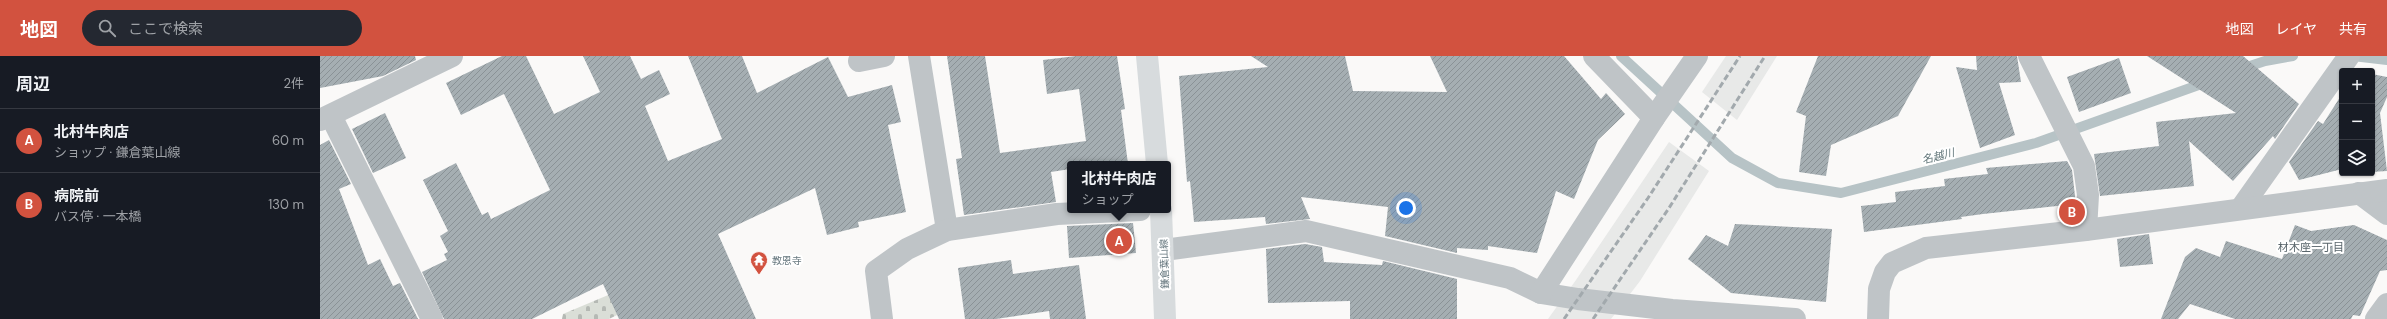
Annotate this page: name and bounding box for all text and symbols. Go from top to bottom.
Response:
search box [82,10,362,46]
text: 地図 [20,17,58,42]
icon: search [96,17,118,39]
text: ここで検索 [128,19,203,39]
text: 地図 [2225,20,2253,38]
text: レイヤ [2275,20,2317,38]
text: 共有 [2339,20,2367,38]
map controls [2339,68,2375,176]
button: + [2339,68,2375,104]
text: 周辺 [16,73,50,95]
text: 2件 [284,75,304,92]
button: − [2339,104,2375,140]
text: 北村牛肉店 [54,122,129,142]
text: A [24,132,34,149]
text: 60 m [272,132,304,149]
button: layers [2339,140,2375,176]
text: ショップ · 鎌倉葉山線 [54,144,181,161]
water label: 名越川 [1920,145,1957,167]
popup [1067,161,1171,213]
text: 北村牛肉店 [1081,169,1157,189]
text: 病院前 [54,186,99,206]
text: ショップ [1081,191,1134,208]
text: B [25,196,33,213]
text: 130 m [268,196,304,213]
pin: B [2059,197,2085,227]
your location [1396,198,1416,218]
text: バス停 · 一本橋 [54,208,142,225]
pin: A [1106,226,1132,256]
street label: 鎌倉葉山線 [1157,239,1172,289]
district label: 材木座一丁目 [2278,240,2344,254]
temple icon: 教恩寺 [749,250,769,275]
place label: 教恩寺 [772,254,802,267]

